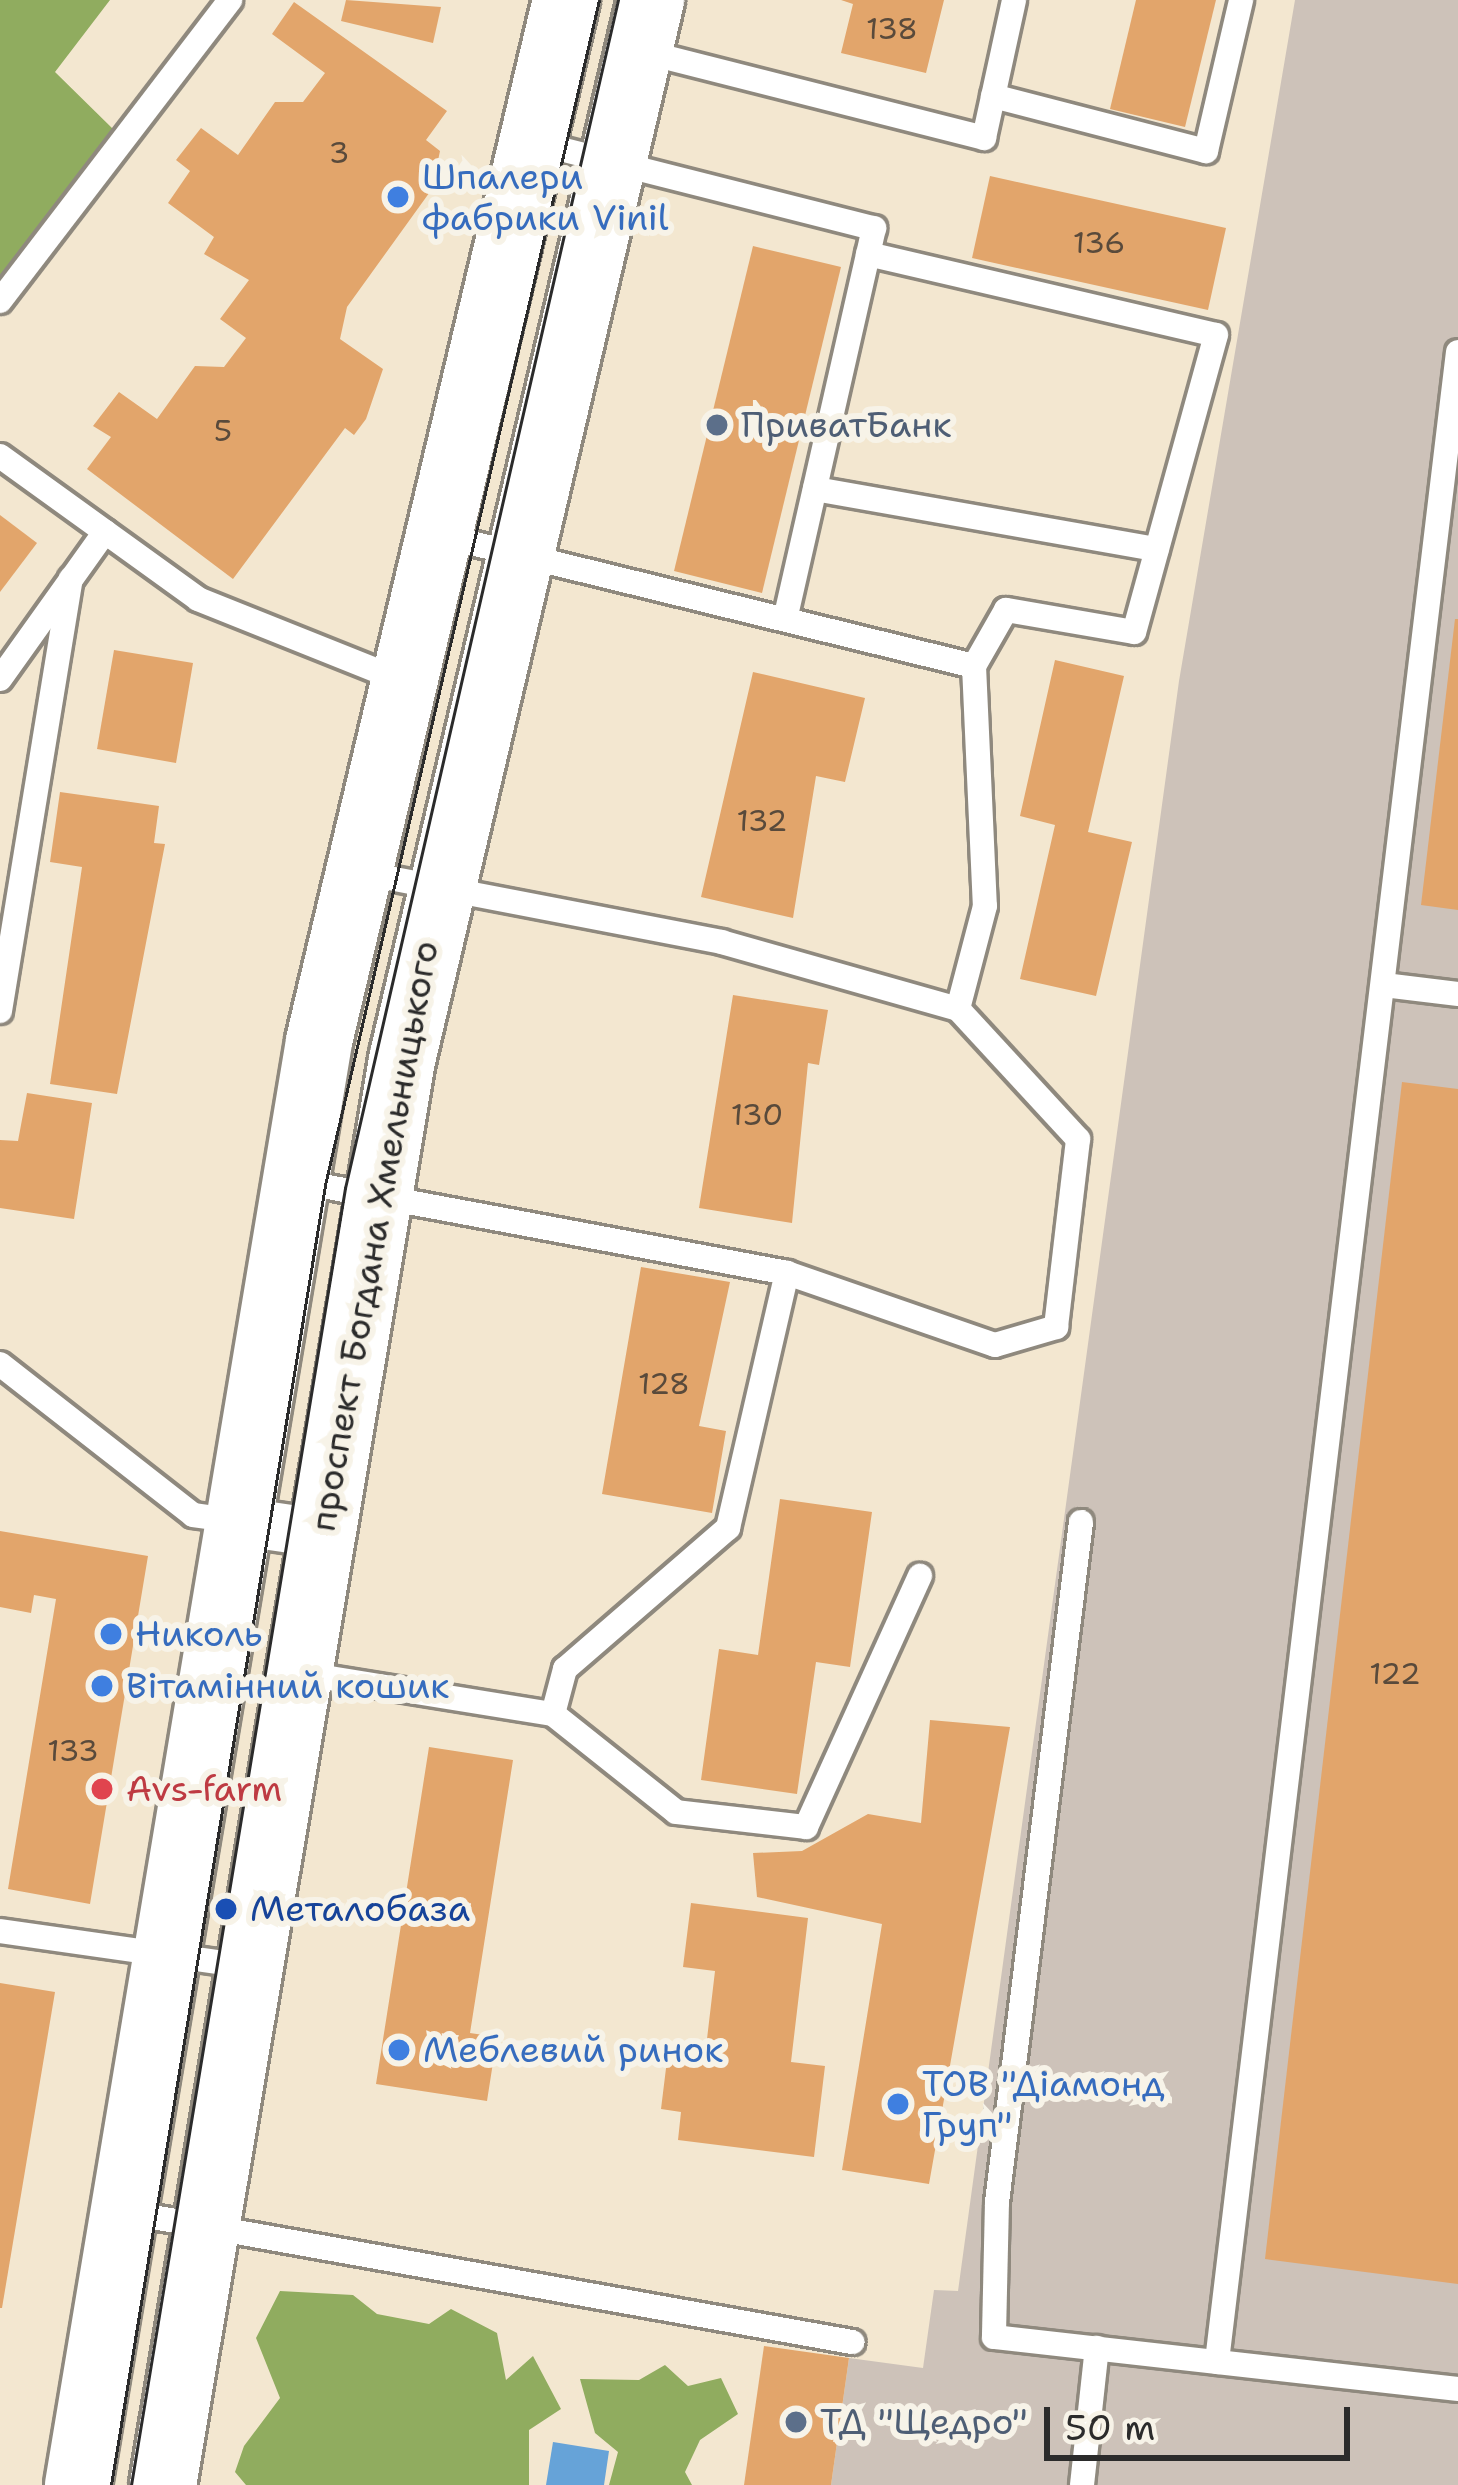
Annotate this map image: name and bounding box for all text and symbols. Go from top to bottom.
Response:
house number: 138 [866,11,918,47]
house number: 3 [329,135,349,171]
place label: Шпалери фабрики Vinil [422,154,669,239]
marker: Шпалери фабрики Vinil [385,184,411,210]
house number: 136 [1073,225,1125,261]
place label: ПриватБанк [741,403,952,447]
marker: ПриватБанк [704,412,730,438]
house number: 5 [214,413,232,449]
house number: 132 [736,803,788,839]
street label: проспект Богдана Хмельницького [301,937,447,1535]
house number: 130 [731,1097,783,1133]
house number: 128 [638,1366,690,1402]
place label: Николь [135,1612,263,1656]
marker: Николь [98,1621,124,1647]
house number: 122 [1369,1656,1421,1692]
place label: Вітамінний кошик [126,1664,449,1708]
marker: Вітамінний кошик [89,1673,115,1699]
house number: 133 [47,1733,99,1769]
place label: Avs-farm [126,1767,282,1811]
marker: Avs-farm [89,1776,115,1802]
place label: Металобаза [250,1887,470,1931]
marker: Металобаза [213,1896,239,1922]
place label: Меблевий ринок [423,2028,723,2072]
marker: Меблевий ринок [386,2037,412,2063]
place label: ТОВ "Діамонд Груп" [922,2061,1165,2146]
marker: ТОВ "Діамонд Груп" [885,2091,911,2117]
scale bar [1050,2383,1356,2457]
place label: ТД "Щедро" [820,2400,1028,2444]
text: 50 m [1065,2403,1155,2452]
marker: ТД "Щедро" [783,2409,809,2435]

